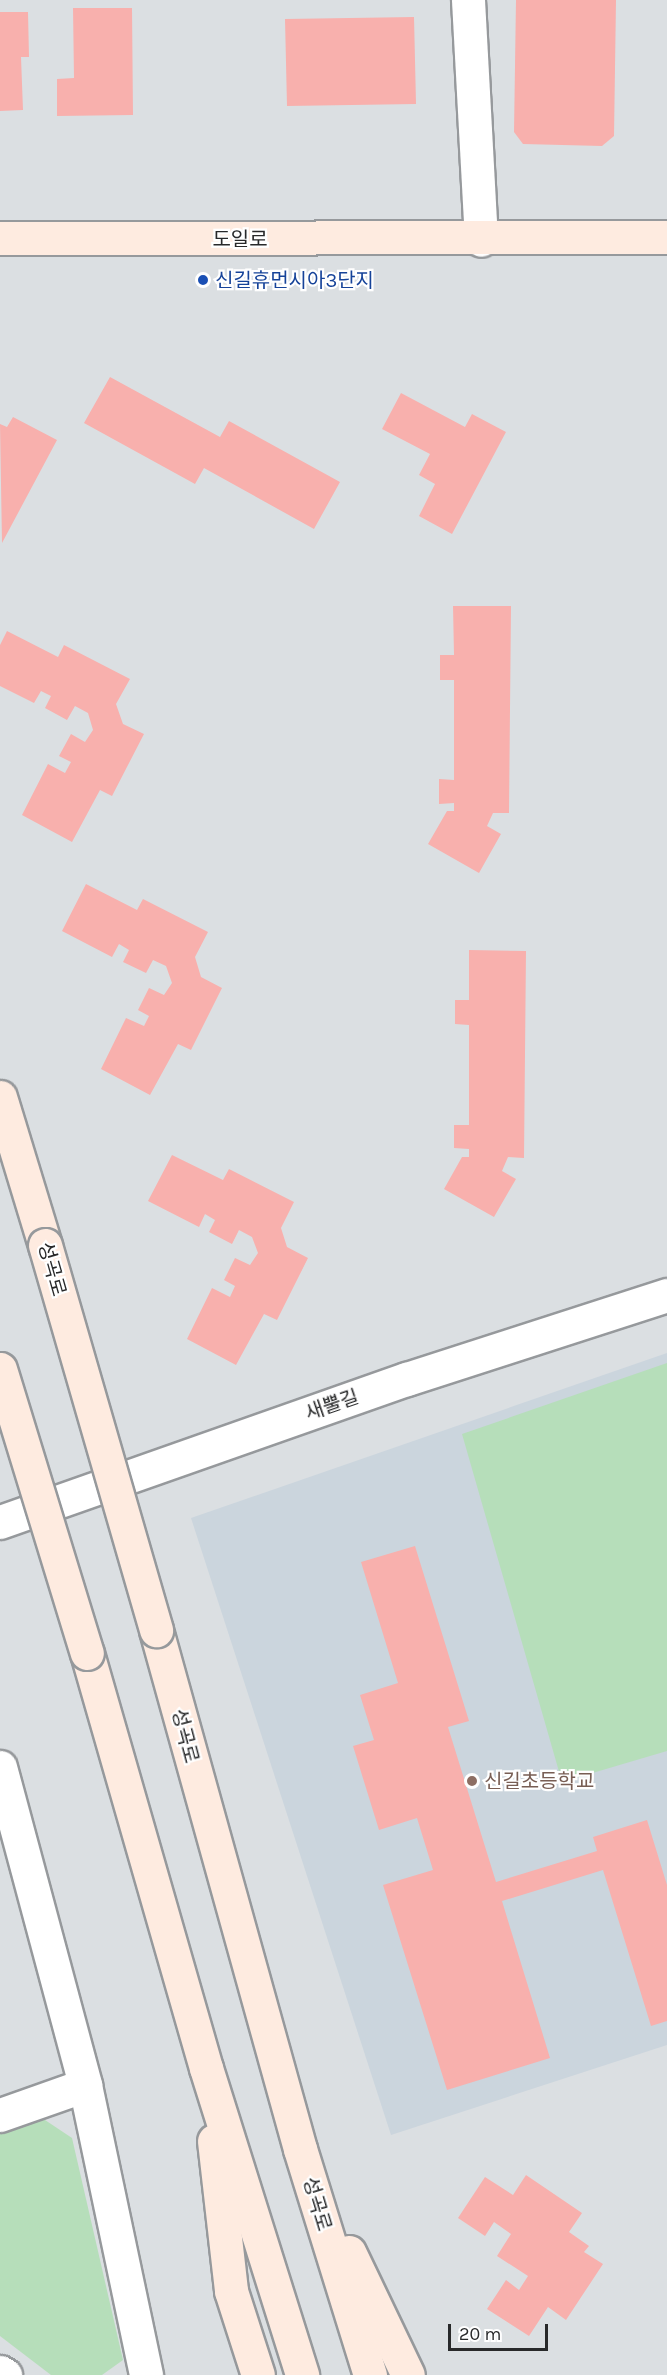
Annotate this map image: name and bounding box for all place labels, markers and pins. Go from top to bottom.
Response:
place label: 신길휴먼시아3단지 [215,268,374,292]
marker: 신길휴먼시아3단지 [196,273,210,287]
place label: 신길초등학교 [484,1769,594,1793]
marker: 신길초등학교 [465,1774,479,1788]

